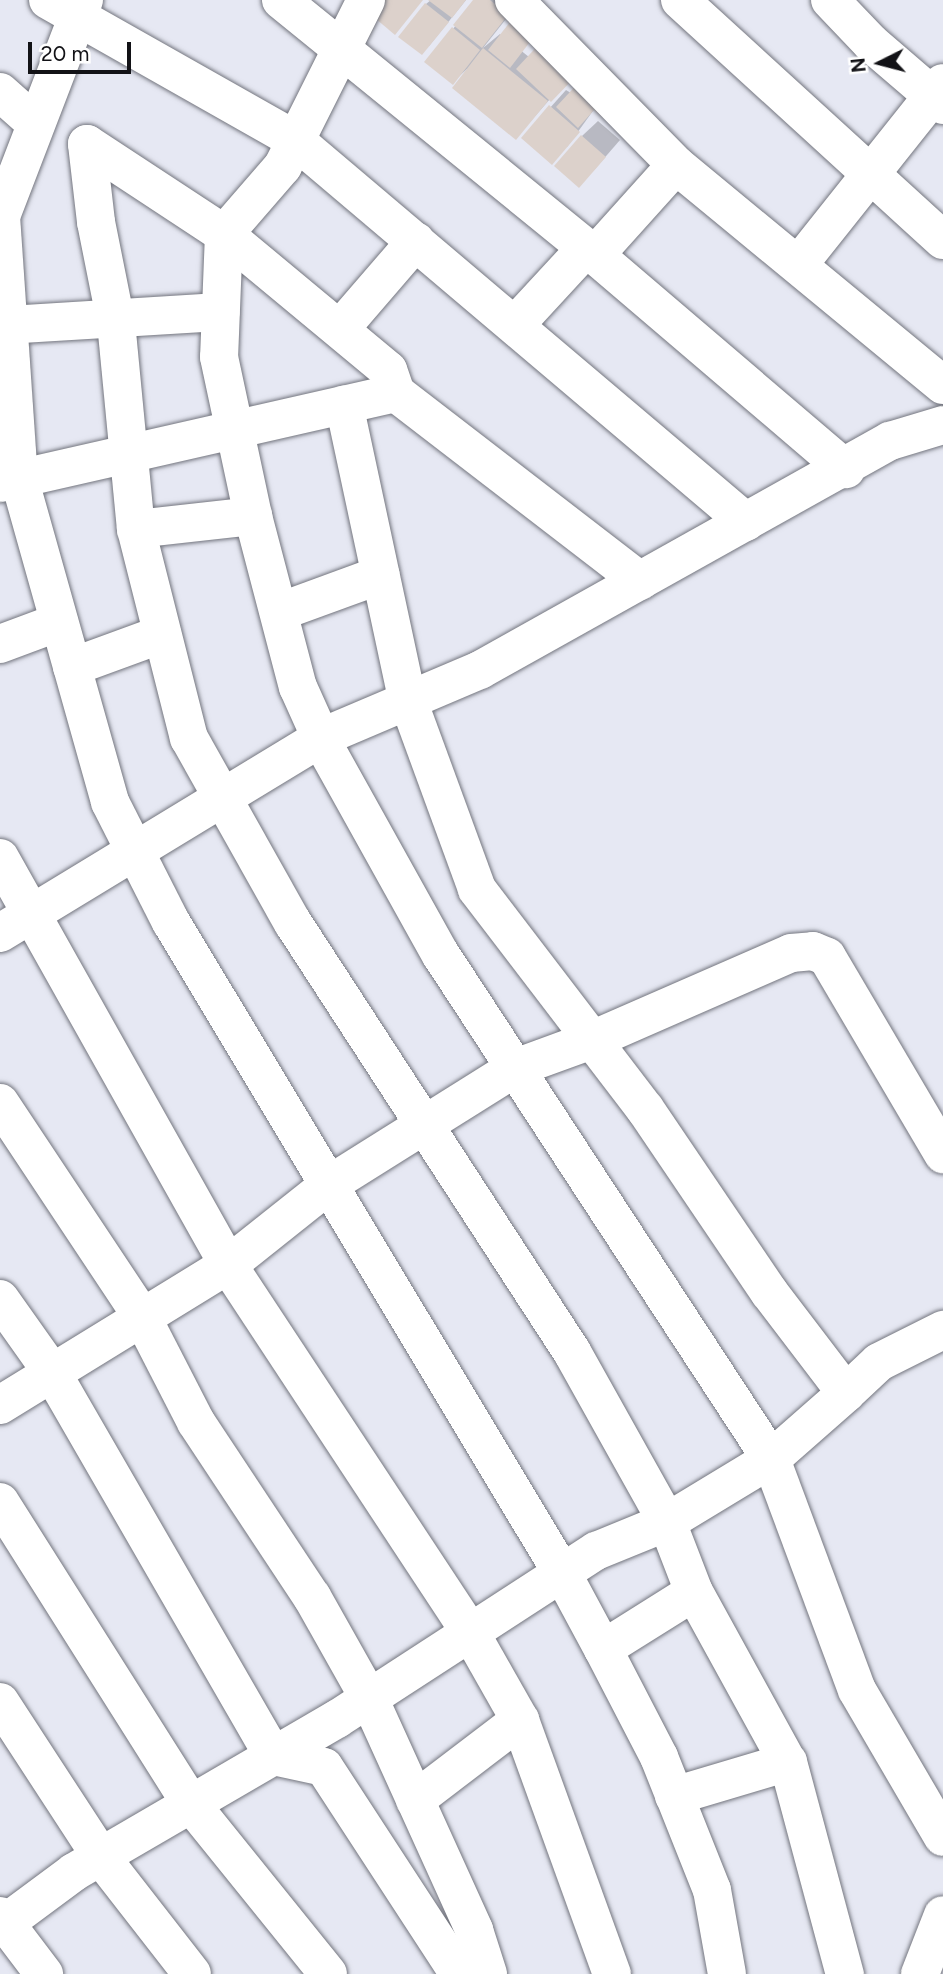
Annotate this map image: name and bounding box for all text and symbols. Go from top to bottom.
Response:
scale bar [32,28,135,72]
north arrow [845,28,915,98]
text: 20 m [41,41,89,66]
text: N [846,57,871,74]

